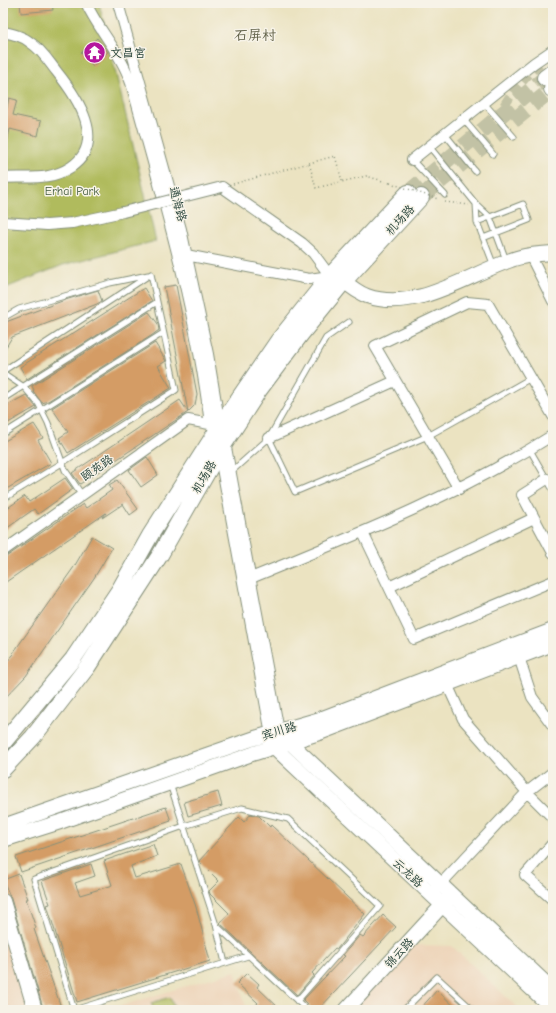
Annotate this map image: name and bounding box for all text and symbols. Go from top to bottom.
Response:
district label: 石屏村 [234,27,276,44]
temple icon: 文昌宫 [82,40,108,66]
place label: 文昌宫 [110,46,146,60]
park label: Erhai Park [45,184,99,198]
street label: 通海路 [167,185,189,223]
street label: 机场路 [383,202,417,238]
street label: 颐苑路 [78,452,116,484]
street label: 机场路 [189,458,219,496]
street label: 宾川路 [260,719,298,743]
street label: 云龙路 [390,856,426,890]
street label: 锦云路 [382,935,416,971]

